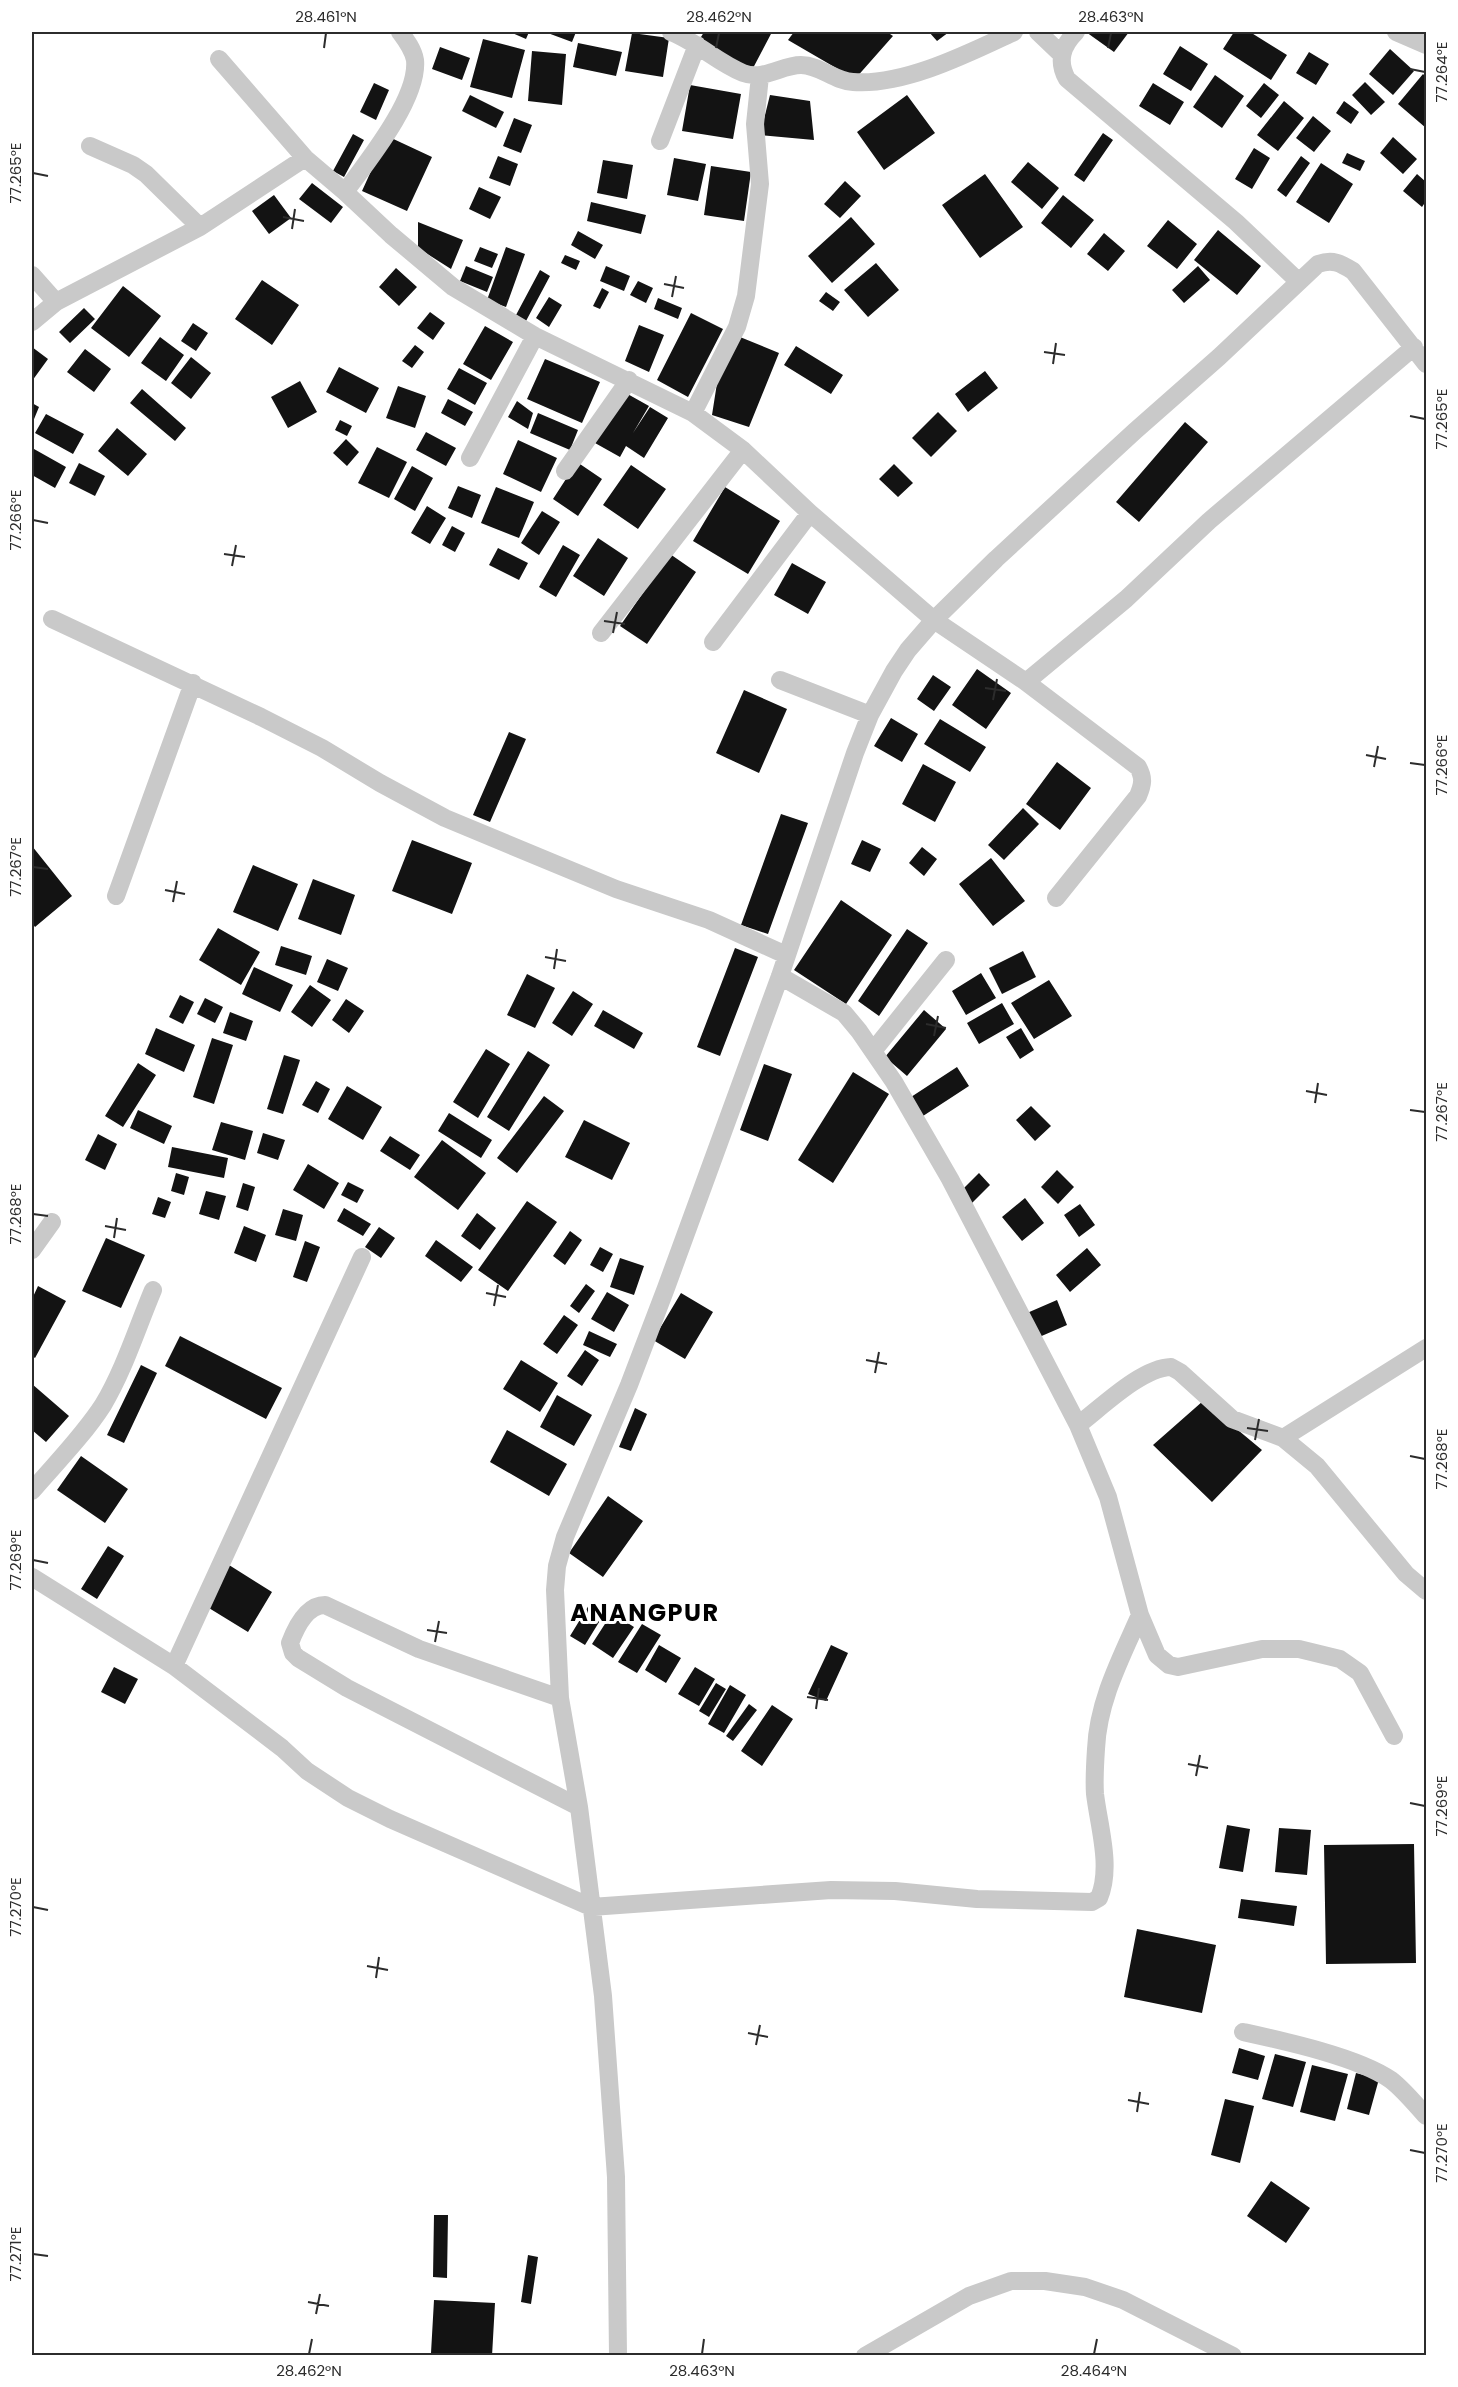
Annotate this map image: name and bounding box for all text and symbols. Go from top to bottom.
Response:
text: 28.461°N [295,6,357,27]
text: 28.462°N [686,6,752,27]
text: 28.463°N [1078,6,1144,27]
text: 77.264°E [1431,42,1452,102]
text: 77.265°E [5,143,26,203]
text: 77.265°E [1431,389,1452,449]
text: 77.266°E [5,489,26,551]
text: 77.266°E [1431,734,1452,796]
text: 77.267°E [5,837,26,897]
text: 77.267°E [1431,1082,1452,1142]
text: 77.268°E [5,1184,26,1245]
text: 77.268°E [1431,1429,1452,1490]
text: 77.269°E [5,1530,26,1590]
district label: ANANGPUR [570,1596,720,1629]
text: 77.269°E [1431,1776,1452,1836]
text: 77.270°E [5,1877,26,1937]
text: 77.270°E [1431,2123,1452,2183]
text: 77.271°E [5,2227,26,2282]
text: 28.462°N [276,2360,342,2381]
text: 28.463°N [669,2360,735,2381]
text: 28.464°N [1061,2360,1127,2381]

